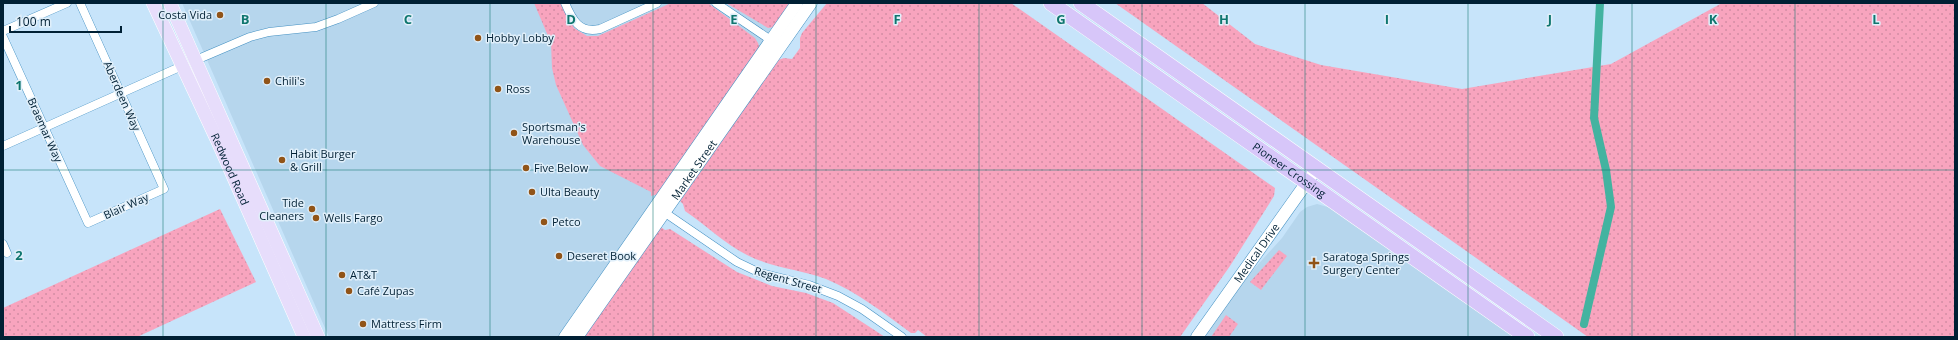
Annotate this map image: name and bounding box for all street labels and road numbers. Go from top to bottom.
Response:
street label: Aberdeen Way [100,59,145,133]
street label: Braemar Way [25,95,67,165]
street label: Redwood Road [208,130,253,207]
street label: Market Street [667,137,720,203]
street label: Pioneer Crossing [1250,139,1329,201]
street label: Blair Way [101,189,151,222]
street label: Medical Drive [1230,220,1282,285]
street label: Regent Street [753,263,824,296]

